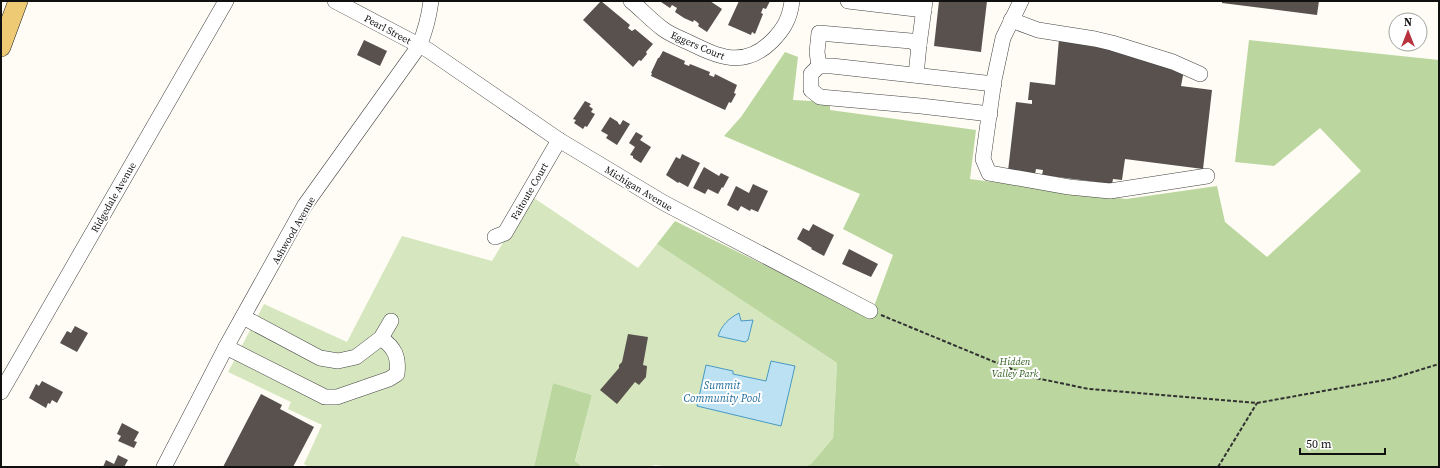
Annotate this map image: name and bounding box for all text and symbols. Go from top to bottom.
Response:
street label: Pearl Street [362,12,414,48]
north arrow [1388,12,1428,52]
text: N [1404,15,1412,30]
street label: Eggers Court [669,28,727,63]
street label: Ridgedale Avenue [88,160,139,235]
street label: Faitoute Court [508,160,551,222]
street label: Michigan Avenue [602,163,675,214]
street label: Ashwood Avenue [269,194,318,266]
park label: Hidden Valley Park [992,355,1039,380]
water label: Summit Community Pool [684,378,761,406]
scale bar [1300,430,1385,456]
text: 50 m [1306,436,1332,452]

